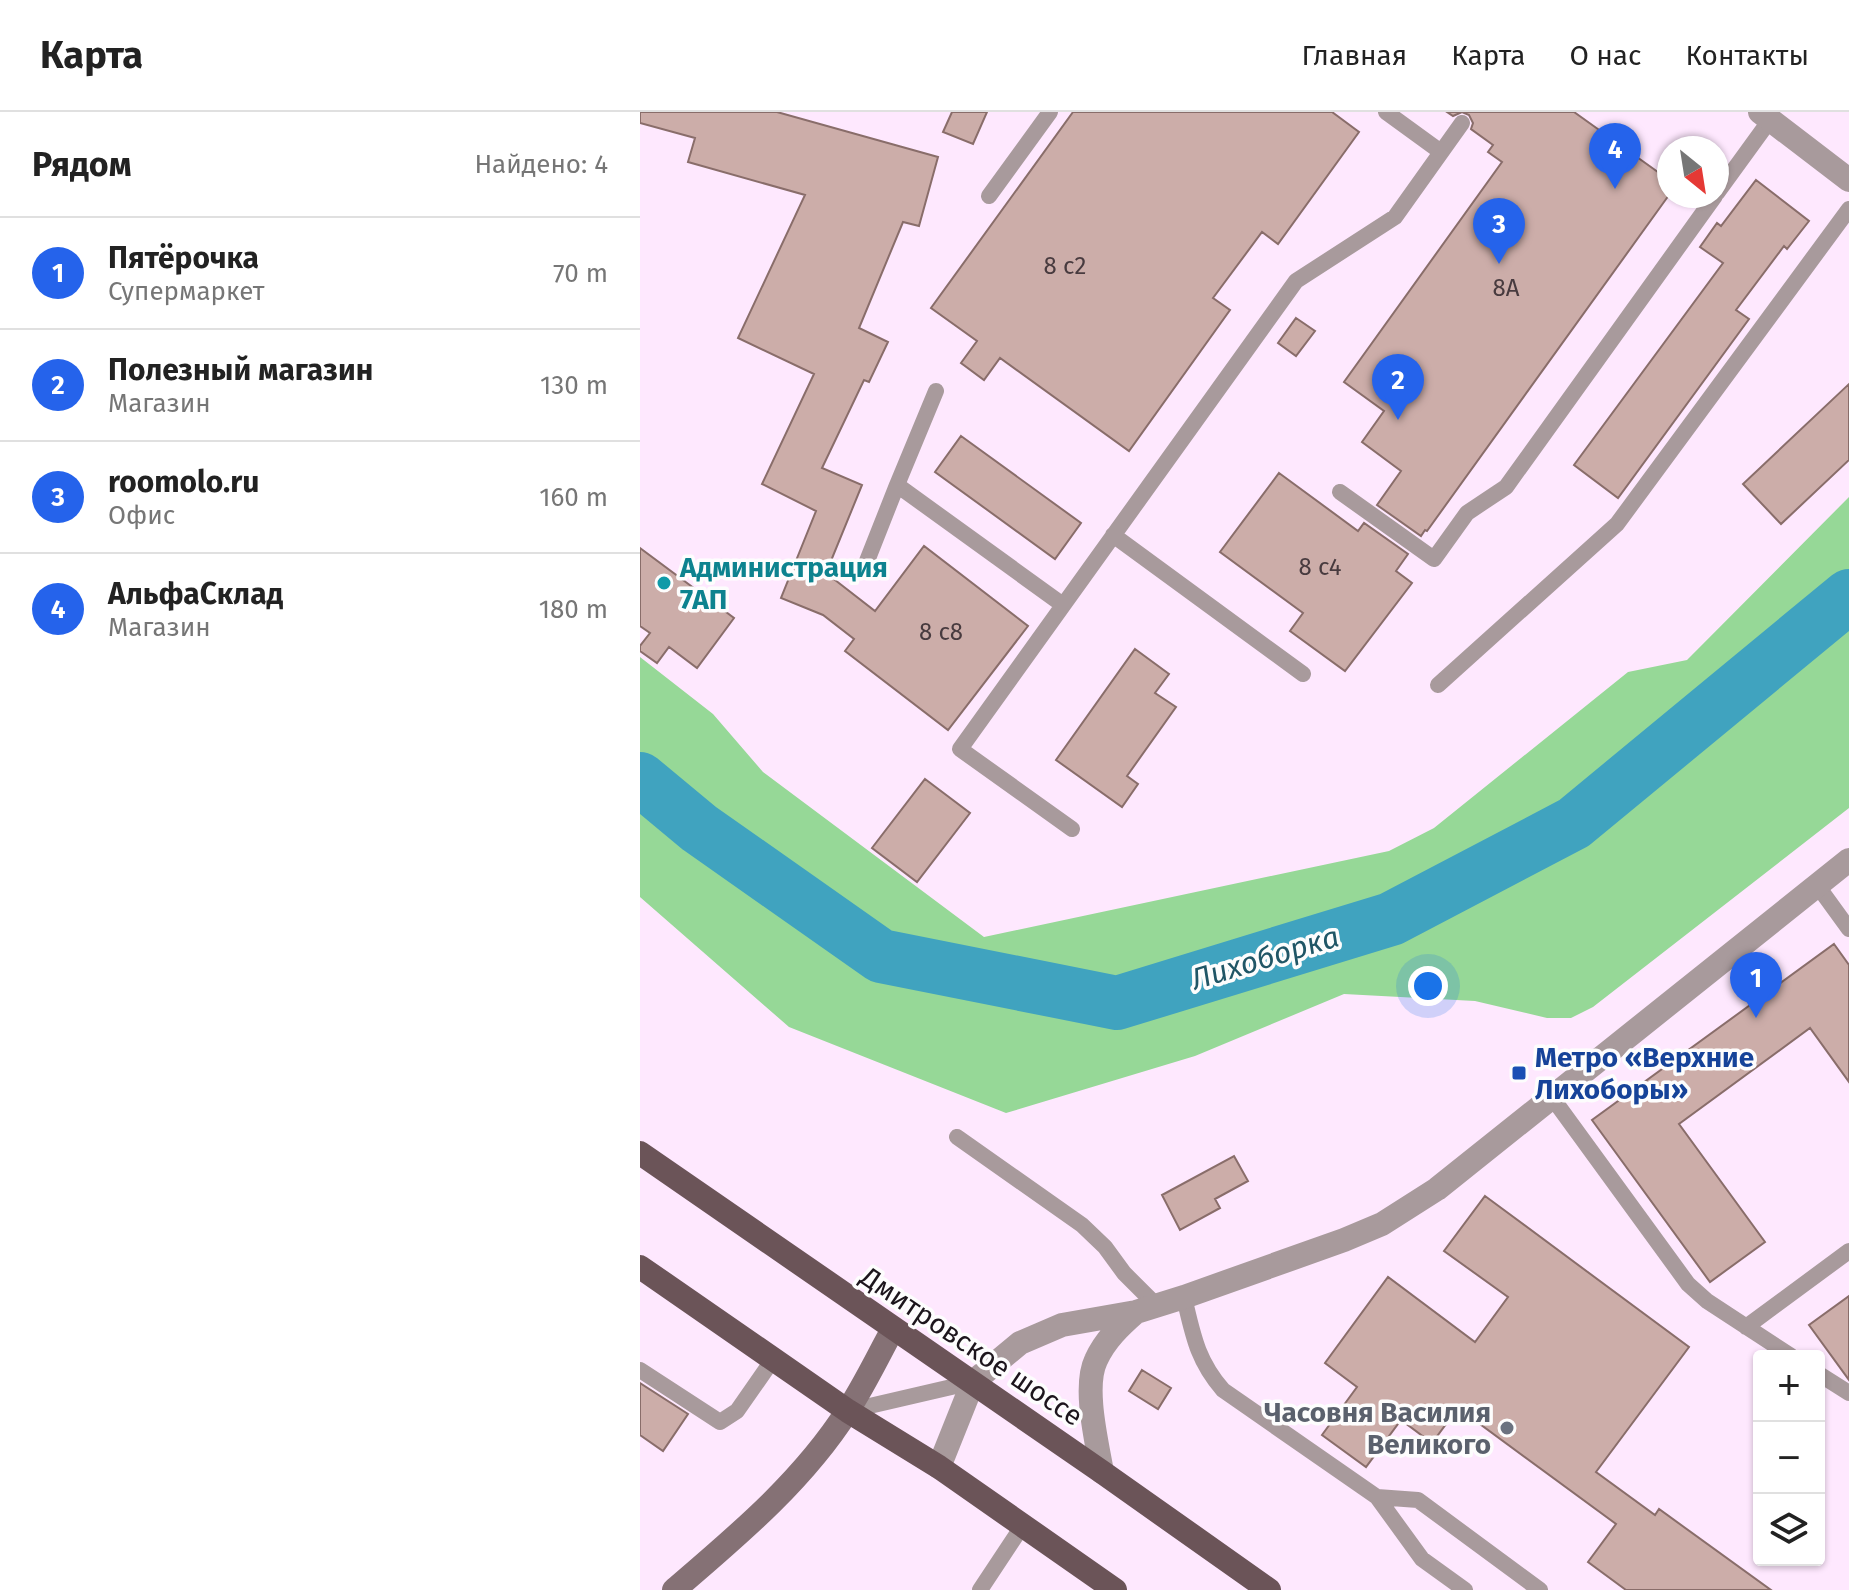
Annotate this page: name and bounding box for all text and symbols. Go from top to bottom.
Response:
text: Карта [40,32,143,78]
text: Главная [1301,39,1407,72]
text: Карта [1451,39,1525,72]
text: О нас [1569,39,1641,72]
text: Контакты [1685,39,1809,72]
pin: 4 [1589,123,1641,189]
north arrow [1657,136,1729,208]
text: Рядом [32,144,131,185]
text: Найдено: 4 [474,149,608,180]
pin: 3 [1473,198,1525,264]
text: Пятёрочка [108,240,259,276]
house number: 8 с2 [1044,252,1086,280]
text: 1 [52,258,64,289]
text: 70 m [553,258,608,289]
house number: 8А [1493,274,1520,302]
text: Супермаркет [108,276,265,307]
text: Полезный магазин [108,352,373,388]
pin: 2 [1372,354,1424,420]
text: 2 [51,370,65,401]
text: 130 m [540,370,608,401]
text: Магазин [108,388,211,419]
text: roomolo.ru [108,464,259,500]
text: 3 [51,482,65,513]
text: 160 m [539,482,608,513]
text: Офис [108,500,175,531]
place label: Администрация 7АП [679,551,888,616]
house number: 8 с4 [1298,553,1342,581]
marker: Администрация 7АП [655,574,673,592]
text: АльфаСклад [108,576,283,612]
text: 4 [51,594,65,625]
text: 180 m [539,594,608,625]
text: Магазин [108,612,211,643]
house number: 8 с8 [919,618,963,646]
water label: Лихоборка [1186,918,1343,998]
pin: 1 [1730,952,1782,1018]
your location [1408,966,1448,1006]
place label: Метро «Верхние Лихоборы» [1535,1041,1754,1106]
marker: Метро «Верхние Лихоборы» [1510,1064,1528,1082]
street label: Дмитровское шоссе [854,1259,1089,1433]
map controls [1753,1350,1825,1566]
button: + [1753,1350,1825,1422]
place label: Часовня Василия Великого [1264,1396,1491,1461]
marker: Часовня Василия Великого [1498,1419,1516,1437]
button: − [1753,1422,1825,1494]
button: layers [1753,1494,1825,1566]

